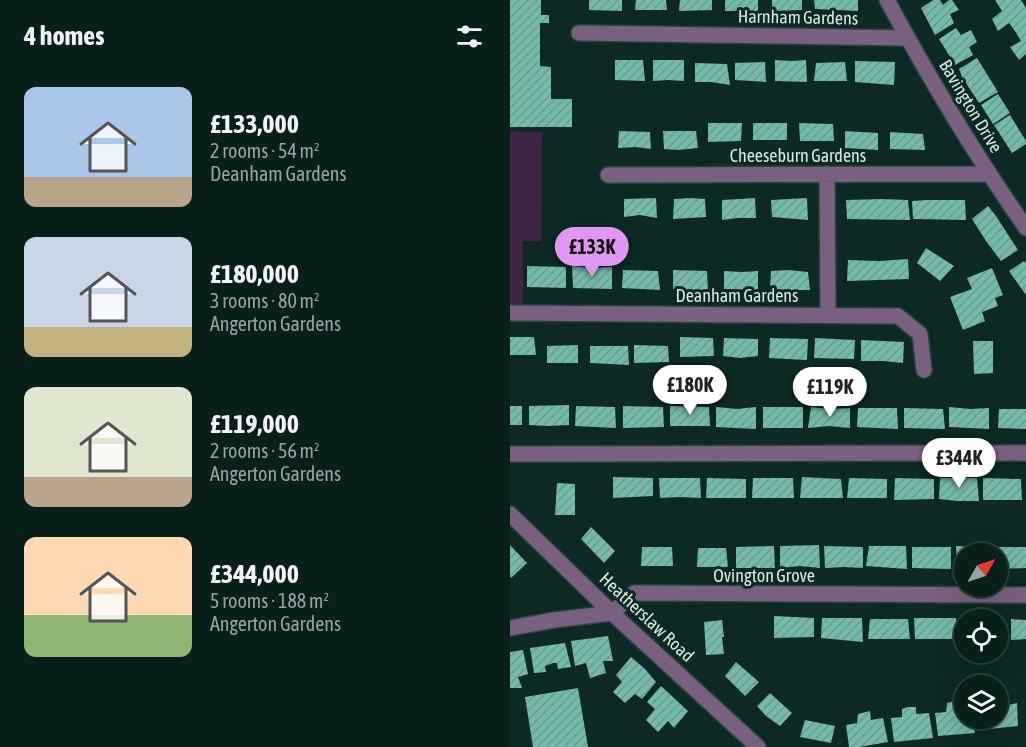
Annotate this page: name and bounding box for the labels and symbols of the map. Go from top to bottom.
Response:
street label: Harnham Gardens [738,5,858,29]
street label: Bavington Drive [935,56,1007,156]
street label: Cheeseburn Gardens [730,145,866,166]
pin: £133K [550,227,634,278]
street label: Deanham Gardens [676,285,798,306]
pin: £180K [648,365,732,416]
pin: £119K [788,367,872,418]
pin: £344K [917,438,1001,489]
north arrow [954,543,1008,597]
street label: Ovington Grove [713,565,815,586]
street label: Heatherslaw Road [595,568,699,666]

